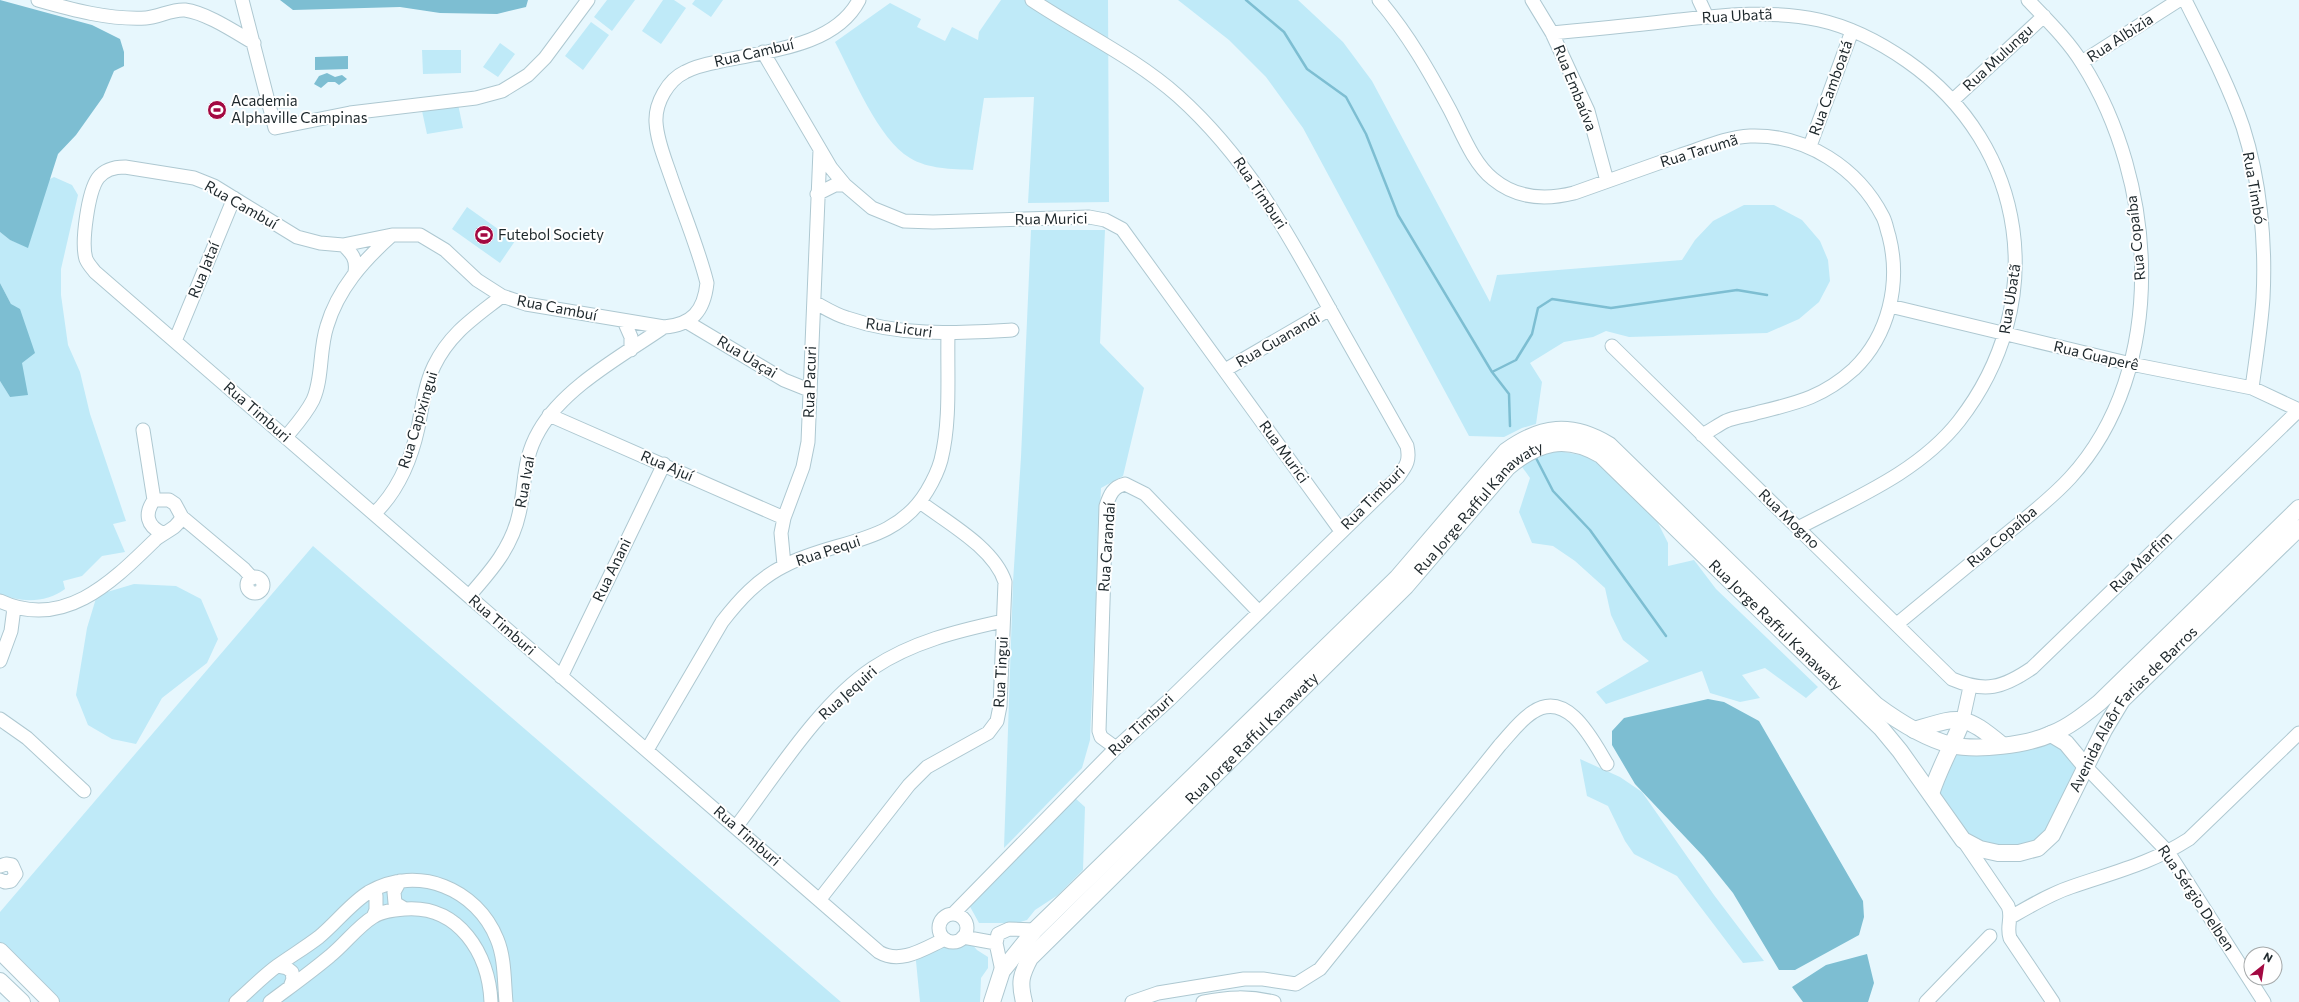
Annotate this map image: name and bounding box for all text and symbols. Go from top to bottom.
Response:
street label: Rua Ubatã [1701,4,1773,26]
street label: Rua Albizia [2083,9,2156,65]
street label: Rua Mulungu [1959,20,2036,94]
street label: Rua Cambuí [712,34,797,70]
street label: Rua Camboatá [1805,38,1856,138]
street label: Rua Embaúva [1550,42,1601,133]
place label: Academia Alphaville Campinas [231,91,368,126]
sports icon: Academia Alphaville Campinas [206,99,228,121]
street label: Rua Tarumã [1658,130,1740,170]
street label: Rua Timbó [2240,150,2270,226]
street label: Rua Timburi [1230,153,1291,232]
street label: Rua Cambuí [202,176,282,233]
street label: Rua Copaíba [2122,195,2148,282]
street label: Rua Murici [1014,208,1088,228]
sports icon: Futebol Society [473,224,495,246]
place label: Futebol Society [498,225,604,243]
street label: Rua Jataí [184,238,223,300]
street label: Rua Ubatã [1995,263,2023,335]
street label: Rua Cambuí [516,290,600,324]
street label: Rua Guanandi [1232,308,1323,370]
street label: Rua Licuri [865,313,934,341]
street label: Rua Uaçai [714,331,781,381]
street label: Rua Guaperê [2052,337,2141,374]
street label: Rua Pacuri [799,346,819,418]
street label: Rua Capixingui [394,369,440,470]
street label: Rua Timburi [221,377,295,445]
street label: Rua Murici [1256,417,1314,486]
street label: Rua Jorge Rafful Kanawaty [1410,437,1545,578]
street label: Rua Ajuí [638,446,697,485]
street label: Rua Ivaí [511,453,538,509]
street label: Rua Timburi [1337,462,1408,533]
street label: Rua Mogno [1755,485,1824,552]
street label: Rua Carandaí [1094,500,1118,592]
street label: Rua Copaíba [1963,502,2040,571]
street label: Rua Marfim [2105,527,2175,596]
street label: Rua Pequi [793,531,862,569]
street label: Rua Anani [588,535,634,604]
street label: Rua Jorge Rafful Kanawaty [1706,555,1847,694]
street label: Rua Timburi [466,590,540,658]
street label: Avenida Alaôr Farias de Barros [2065,622,2201,795]
street label: Rua Tingui [989,636,1011,708]
street label: Rua Jequiri [814,661,880,723]
street label: Rua Jorge Rafful Kanawaty [1181,668,1321,807]
street label: Rua Timburi [1104,689,1177,759]
street label: Rua Timburi [711,801,785,869]
street label: Rua Sérgio Delben [2155,841,2239,954]
north arrow [2243,946,2283,986]
text: N [2261,949,2275,965]

